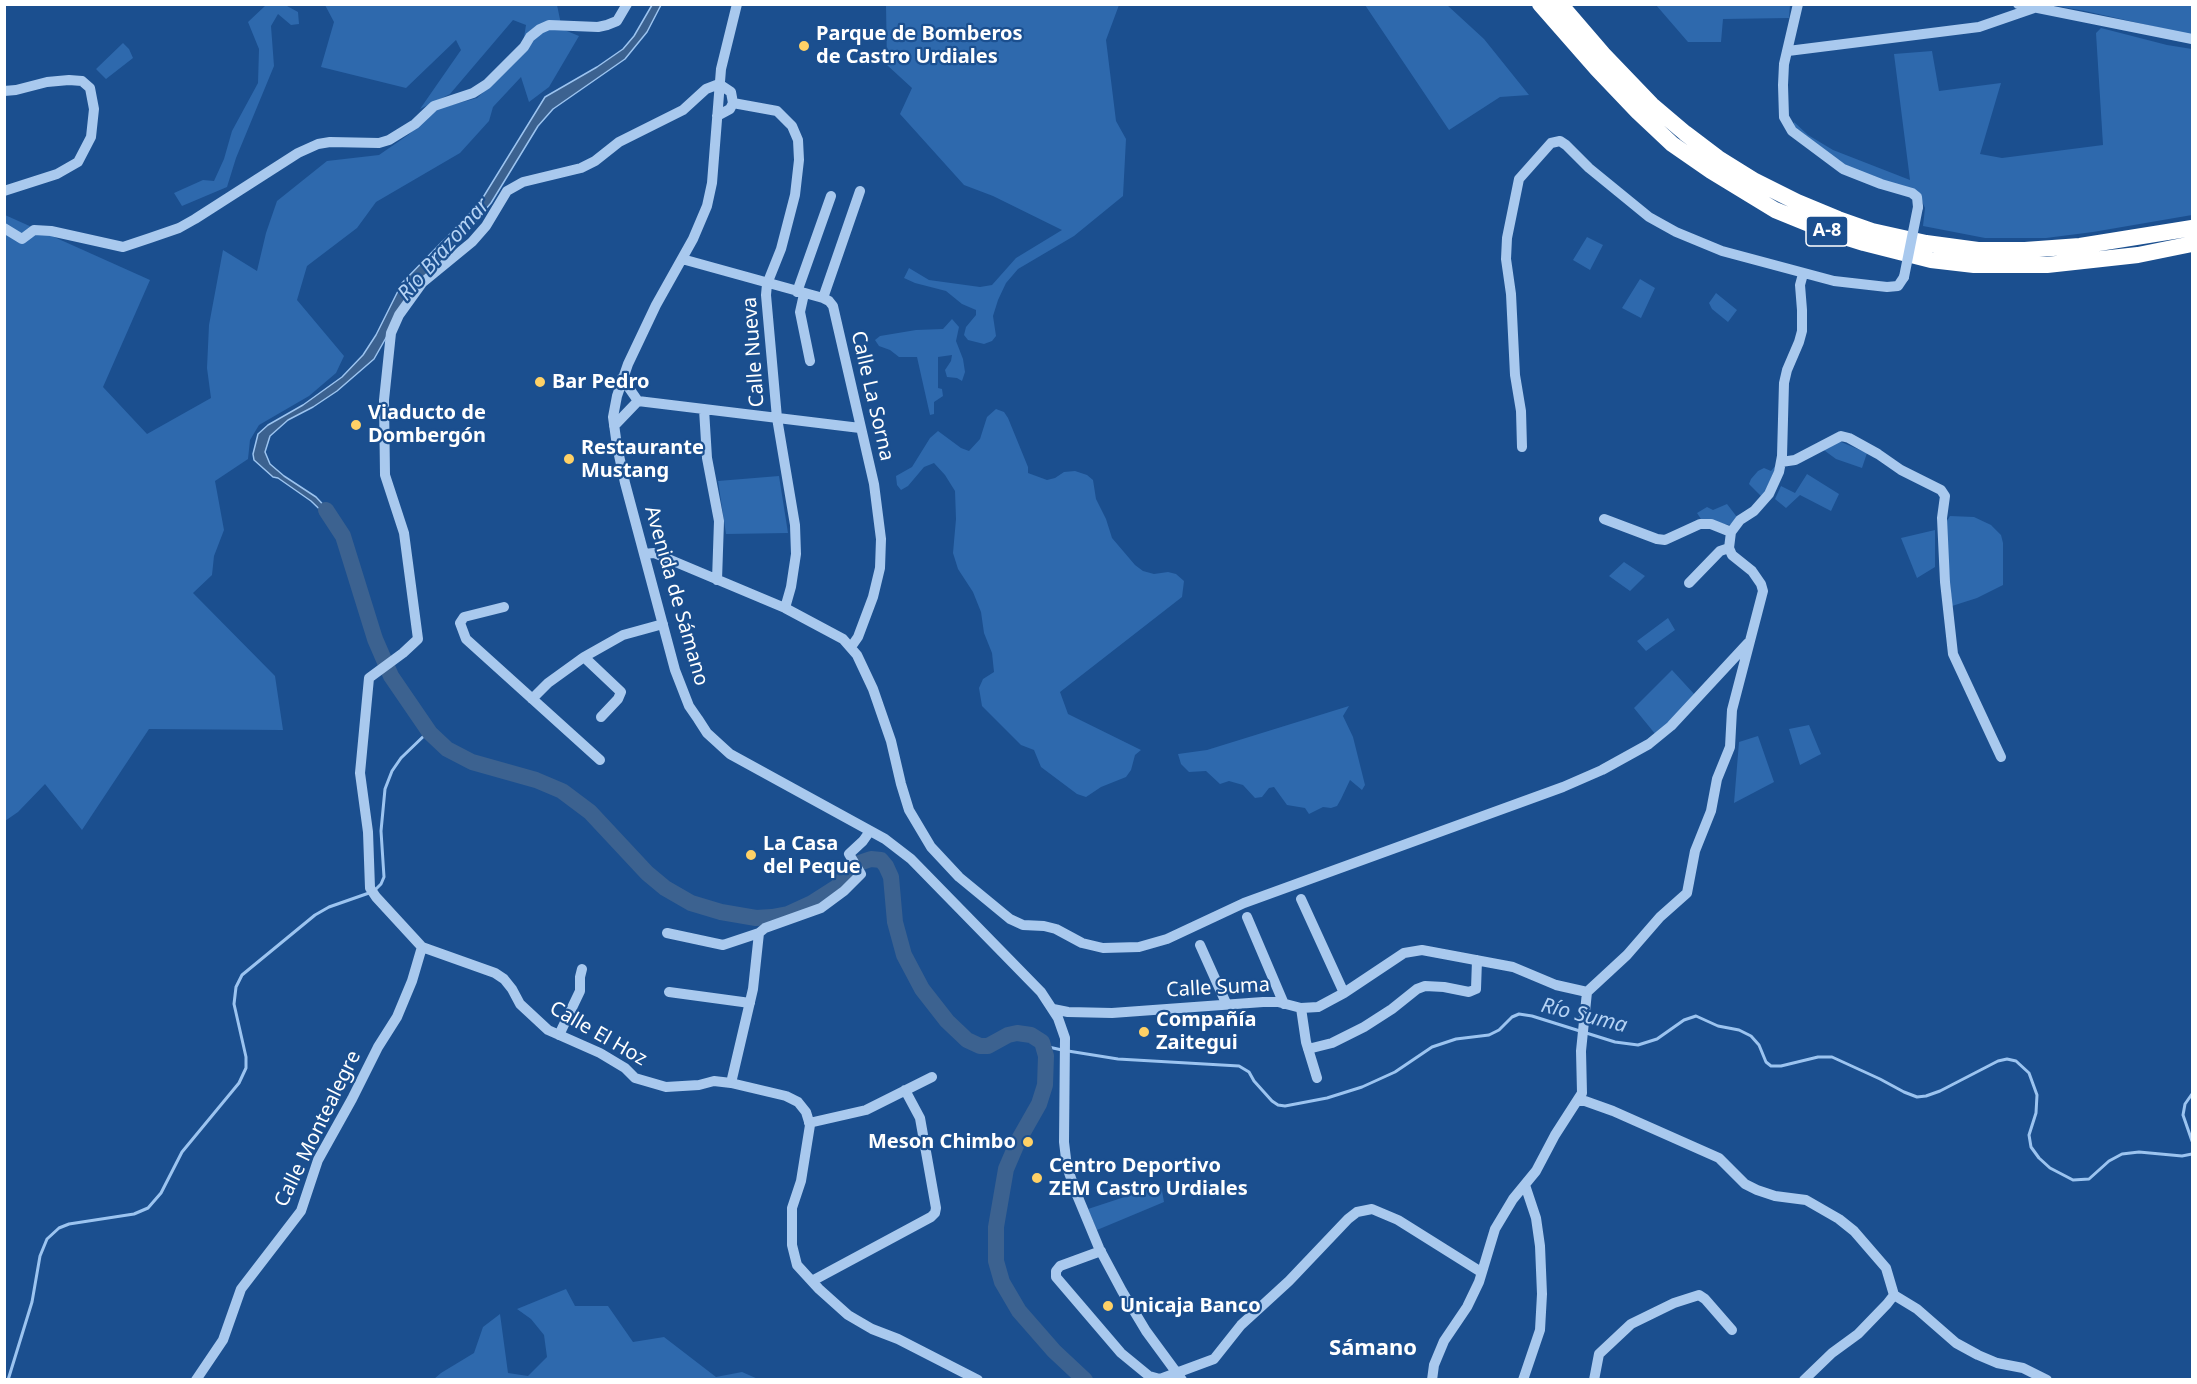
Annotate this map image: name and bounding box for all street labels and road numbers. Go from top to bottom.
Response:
road number: A-8 [1806,216,1848,246]
street label: Calle Nueva [738,296,770,408]
street label: Calle La Sorna [845,329,899,463]
street label: Avenida de Sámano [639,503,713,689]
street label: Calle Suma [1165,973,1271,1003]
street label: Calle El Hoz [545,997,651,1071]
street label: Calle Montealegre [270,1047,366,1211]

